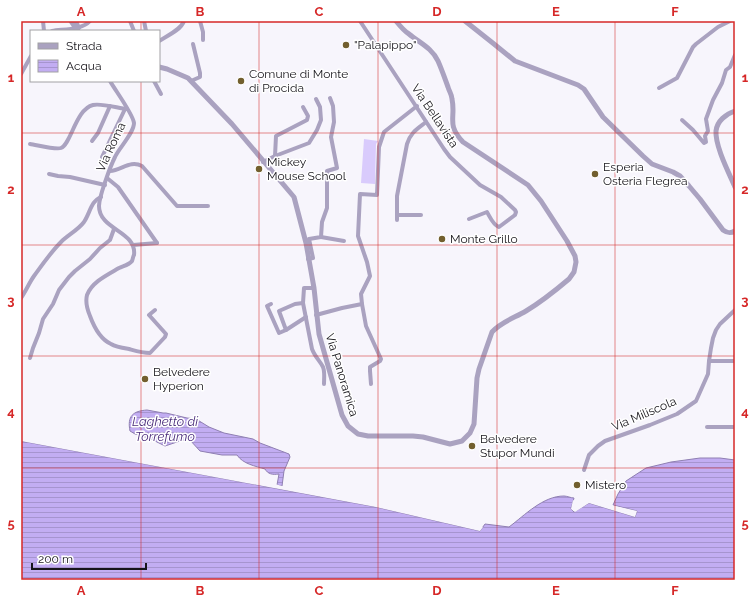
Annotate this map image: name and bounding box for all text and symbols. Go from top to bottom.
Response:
text: A [77,4,86,19]
text: B [196,4,205,19]
text: C [315,4,324,19]
text: D [432,4,442,19]
text: E [552,4,560,19]
text: F [671,4,679,19]
legend [30,30,160,82]
place label: "Palapippo" [354,38,417,52]
text: Strada [66,39,102,53]
marker: "Palapippo" [341,40,351,50]
text: Acqua [66,59,102,73]
place label: Comune di Monte di Procida [249,67,348,95]
text: 1 [8,70,15,85]
text: 1 [742,70,749,85]
marker: Comune di Monte di Procida [236,76,246,86]
street label: Via Bellavista [409,82,461,150]
street label: Via Roma [94,120,128,174]
place label: Mickey Mouse School [267,155,347,183]
place label: Esperia Osteria Flegrea [603,160,688,188]
marker: Mickey Mouse School [254,164,264,174]
marker: Esperia Osteria Flegrea [590,169,600,179]
text: 2 [7,182,15,197]
text: 2 [741,182,749,197]
place label: Monte Grillo [450,232,518,246]
marker: Monte Grillo [437,234,447,244]
text: 3 [7,293,15,308]
text: 3 [741,293,749,308]
street label: Via Panoramica [323,332,361,418]
place label: Belvedere Hyperion [153,365,210,393]
marker: Belvedere Hyperion [140,374,150,384]
street label: Via Miliscola [610,394,678,434]
text: 4 [7,404,15,419]
text: 4 [741,404,749,419]
water label: Laghetto di Torrefumo [132,414,199,444]
place label: Belvedere Stupor Mundi [480,432,555,460]
marker: Belvedere Stupor Mundi [467,441,477,451]
place label: Mistero [585,478,626,492]
marker: Mistero [572,480,582,490]
text: 5 [7,516,15,531]
text: 5 [741,516,749,531]
scale bar [32,545,146,571]
text: 200 m [38,552,73,566]
text: A [77,583,86,598]
text: B [196,583,205,598]
text: C [315,583,324,598]
text: D [432,583,442,598]
text: E [552,583,560,598]
text: F [671,583,679,598]

